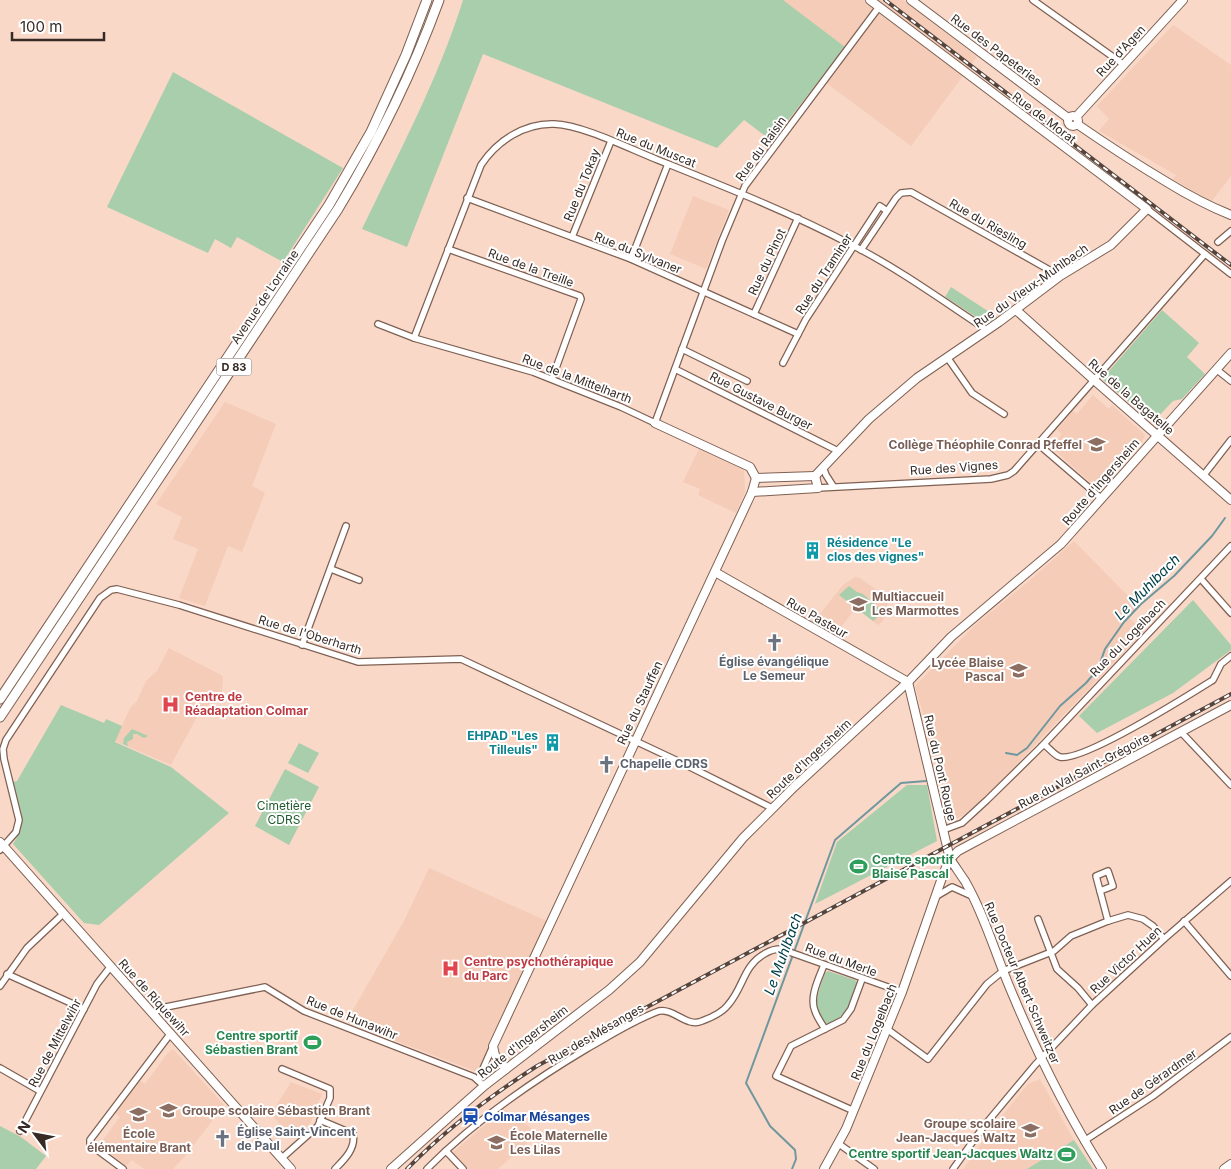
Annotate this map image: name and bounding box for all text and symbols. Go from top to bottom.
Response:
scale bar [12,10,105,42]
street label: Rue des Papeteries [948,11,1045,89]
text: 100 m [20,17,62,36]
street label: Rue d'Agen [1093,22,1148,80]
street label: Rue de Morat [1009,89,1079,147]
street label: Rue du Raisin [732,113,789,184]
street label: Rue du Muscat [614,125,698,170]
street label: Rue du Tokay [560,146,603,223]
street label: Rue du Riesling [947,195,1030,252]
street label: Rue du Pinot [745,226,789,297]
street label: Rue du Sylvaner [592,228,684,277]
street label: Rue du Traminer [792,230,856,317]
street label: Rue du Vieux-Muhlbach [971,240,1091,331]
street label: Rue de la Treille [486,245,576,290]
street label: Avenue de Lorraine [228,247,302,347]
street label: Rue de la Mittelharth [520,351,634,406]
street label: Rue de la Bagatelle [1086,355,1177,438]
road number: D 83 [216,358,252,376]
street label: Rue Gustave Burger [707,368,815,433]
street label: Route d'Ingersheim [1059,435,1142,528]
school or university icon: Collège Théophile Conrad Pfeffel [1086,435,1106,455]
place label: Collège Théophile Conrad Pfeffel [889,437,1082,452]
street label: Rue des Vignes [909,457,998,478]
place label: Résidence "Le clos des vignes" [827,535,924,564]
building icon: Résidence "Le clos des vignes" [803,540,823,560]
water label: Le Muhlbach [1110,550,1183,623]
place label: Multiaccueil Les Marmottes [872,589,959,618]
street label: Rue Pasteur [784,594,851,641]
school or university icon: Multiaccueil Les Marmottes [848,594,868,614]
street label: Rue du Logelbach [1087,596,1169,680]
street label: Rue de l'Oberharth [257,612,364,657]
church icon: Église évangélique Le Semeur [764,633,784,653]
place label: Église évangélique Le Semeur [719,654,829,683]
place label: Lycée Blaise Pascal [932,655,1004,684]
street label: Rue du Stauffen [614,659,666,747]
school or university icon: Lycée Blaise Pascal [1008,660,1028,680]
place label: Centre de Réadaptation Colmar [185,689,308,718]
hospital icon: Centre de Réadaptation Colmar [161,694,181,714]
street label: Rue du Pont Rouge [921,713,960,822]
street label: Route d'Ingersheim [763,716,854,802]
place label: EHPAD "Les Tilleuls" [467,728,538,757]
street label: Rue du Val Saint-Grégoire [1016,730,1152,812]
building icon: EHPAD "Les Tilleuls" [542,733,562,753]
church icon: Chapelle CDRS [596,754,616,774]
place label: Chapelle CDRS [620,756,708,771]
park label: Cimetière CDRS [257,798,311,827]
place label: Centre sportif Blaise Pascal [872,852,954,881]
sports icon: Centre sportif Blaise Pascal [848,857,868,877]
street label: Rue Docteur Albert Schweitzer [982,900,1064,1066]
water label: Le Muhlbach [760,911,805,997]
street label: Rue Victor Huen [1087,923,1165,997]
street label: Rue du Merle [803,940,879,979]
place label: Centre psychothérapique du Parc [464,954,613,983]
street label: Rue de Riquewihr [116,956,193,1040]
hospital icon: Centre psychothérapique du Parc [440,959,460,979]
street label: Rue du Logelbach [847,982,900,1082]
street label: Rue de Hunawihr [304,992,400,1043]
street label: Rue de Mittelwihr [25,995,84,1090]
street label: Rue des Mésanges [545,1000,646,1067]
street label: Route d'Ingersheim [475,1002,571,1081]
place label: Centre sportif Sébastien Brant [205,1028,299,1057]
sports icon: Centre sportif Sébastien Brant [302,1033,322,1053]
street label: Rue de Gérardmer [1106,1045,1200,1118]
school or university icon: Groupe scolaire Sébastien Brant [158,1101,178,1121]
place label: Groupe scolaire Sébastien Brant [182,1103,371,1118]
school or university icon: École élémentaire Brant [129,1105,149,1125]
station icon: Colmar Mésanges [460,1107,480,1127]
north arrow [10,1109,60,1159]
place label: Colmar Mésanges [484,1109,590,1124]
place label: Groupe scolaire Jean-Jacques Waltz [896,1116,1016,1145]
text: N [14,1118,34,1136]
school or university icon: Groupe scolaire Jean-Jacques Waltz [1020,1121,1040,1141]
place label: Église Saint-Vincent de Paul [237,1124,356,1153]
place label: École élémentaire Brant [87,1126,192,1155]
place label: École Maternelle Les Lilas [510,1128,608,1157]
church icon: Église Saint-Vincent de Paul [213,1129,233,1149]
school or university icon: École Maternelle Les Lilas [486,1133,506,1153]
sports icon: Centre sportif Jean-Jacques Waltz [1057,1144,1077,1164]
place label: Centre sportif Jean-Jacques Waltz [849,1146,1053,1161]

